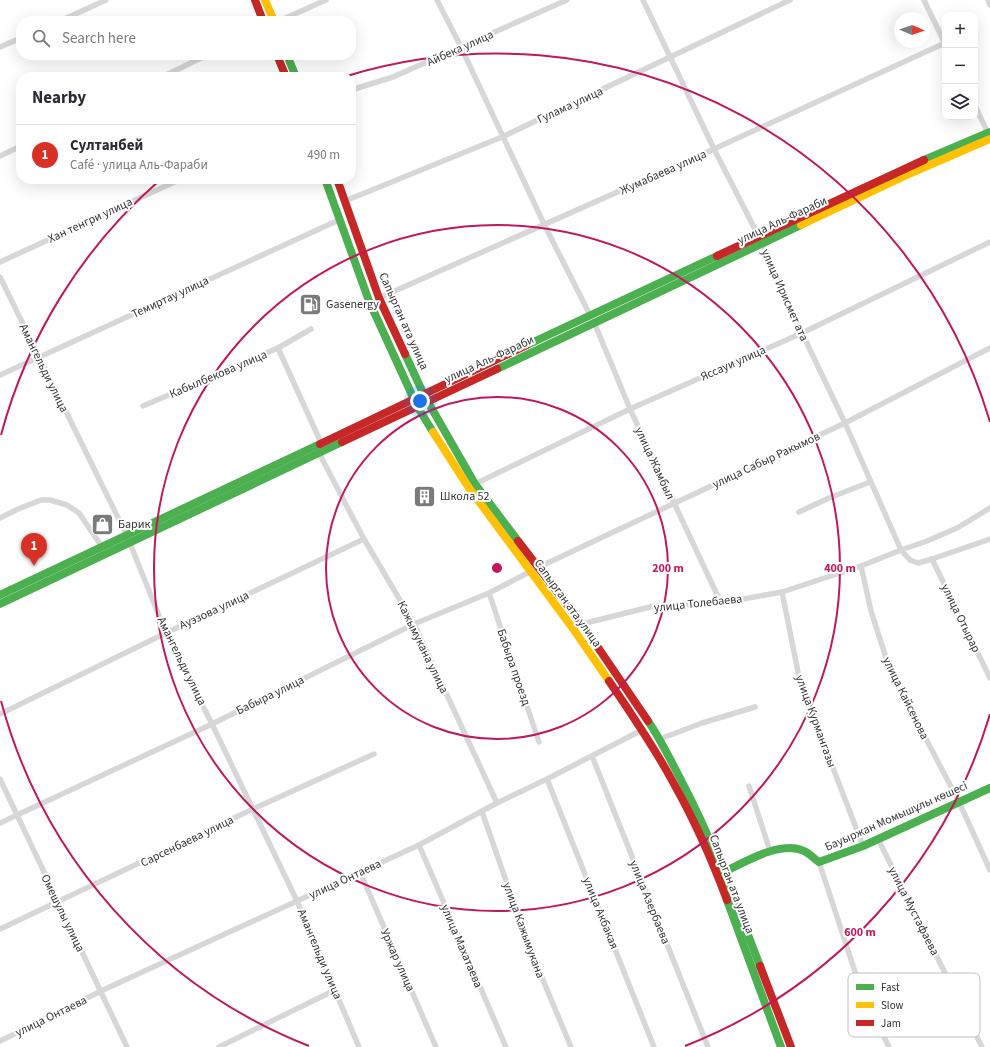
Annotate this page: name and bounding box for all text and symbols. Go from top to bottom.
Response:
north arrow [894,12,930,48]
map controls [942,12,978,120]
button: + [942,12,978,48]
search box [16,16,356,60]
street label: Айбека улица [424,26,496,71]
icon: search [30,27,52,49]
text: Search here [62,28,136,49]
button: − [942,48,978,84]
street label: Гулама улица [535,83,606,128]
button: layers [942,84,978,120]
text: Nearby [32,86,86,110]
text: Султанбей [70,135,143,156]
text: 1 [42,146,48,164]
text: 490 m [307,146,340,164]
street label: Жумабаева улица [617,146,709,199]
text: Café · улица Аль-Фараби [70,156,208,174]
street label: улица Аль-Фараби [735,192,830,249]
street label: Хан тенгри улица [45,193,135,247]
street label: улица Ирисмет ата [757,246,812,344]
street label: Сапырган ата улица [374,270,433,373]
street label: Темиртау улица [129,272,212,323]
fuel station icon: Gasenergy [298,291,324,317]
place label: Gasenergy [326,296,379,313]
street label: Амангельди улица [15,321,72,415]
street label: улица Аль-Фараби [442,331,537,388]
street label: Яссауи улица [698,341,769,385]
street label: Кабылбекова улица [167,346,270,403]
your location [410,391,430,411]
street label: улица Жамбыл [630,424,679,502]
street label: улица Сабыр Ракымов [710,428,823,493]
building icon: Школа 52 [412,483,438,509]
place label: Школа 52 [440,488,490,505]
shop icon: Барик [90,511,116,537]
place label: Барик [118,516,150,533]
pin: 1 [21,533,47,566]
street label: Сапырган ата улица [530,556,605,651]
text: 200 m [652,560,684,577]
text: 400 m [824,560,856,577]
centre of rings [490,561,504,575]
street label: улица Отырар [937,581,985,656]
street label: Ауэзова улица [177,587,252,634]
street label: улица Толебаева [653,590,743,617]
street label: Кажымукана улица [393,598,452,696]
street label: Амангельди улица [153,614,210,708]
street label: Бабыра проезд [492,626,535,708]
street label: улица Кайсенова [878,654,933,742]
street label: Бабыра улица [233,672,307,719]
street label: улица Курмангазы [791,673,840,770]
street label: Бауыржан Момышұлы көшесі [822,777,970,856]
street label: Сарсенбаева улица [138,811,237,871]
street label: Сапырган ата улица [705,832,758,936]
street label: улица Онтаева [306,855,384,904]
street label: улица Азербаева [625,858,674,947]
street label: улица Мустафаева [884,864,943,959]
street label: Омешулы улица [36,872,89,955]
street label: улица Акбакая [578,874,623,952]
street label: улица Кажымукана [498,880,549,981]
street label: улица Махатаева [436,902,487,991]
street label: Амангельди улица [293,906,346,1002]
text: 600 m [844,924,876,941]
street label: Уржар улица [376,926,419,994]
legend [848,973,980,1037]
text: Fast [881,980,900,995]
street label: улица Онтаева [12,992,90,1041]
text: Slow [881,998,904,1013]
text: Jam [881,1016,901,1031]

